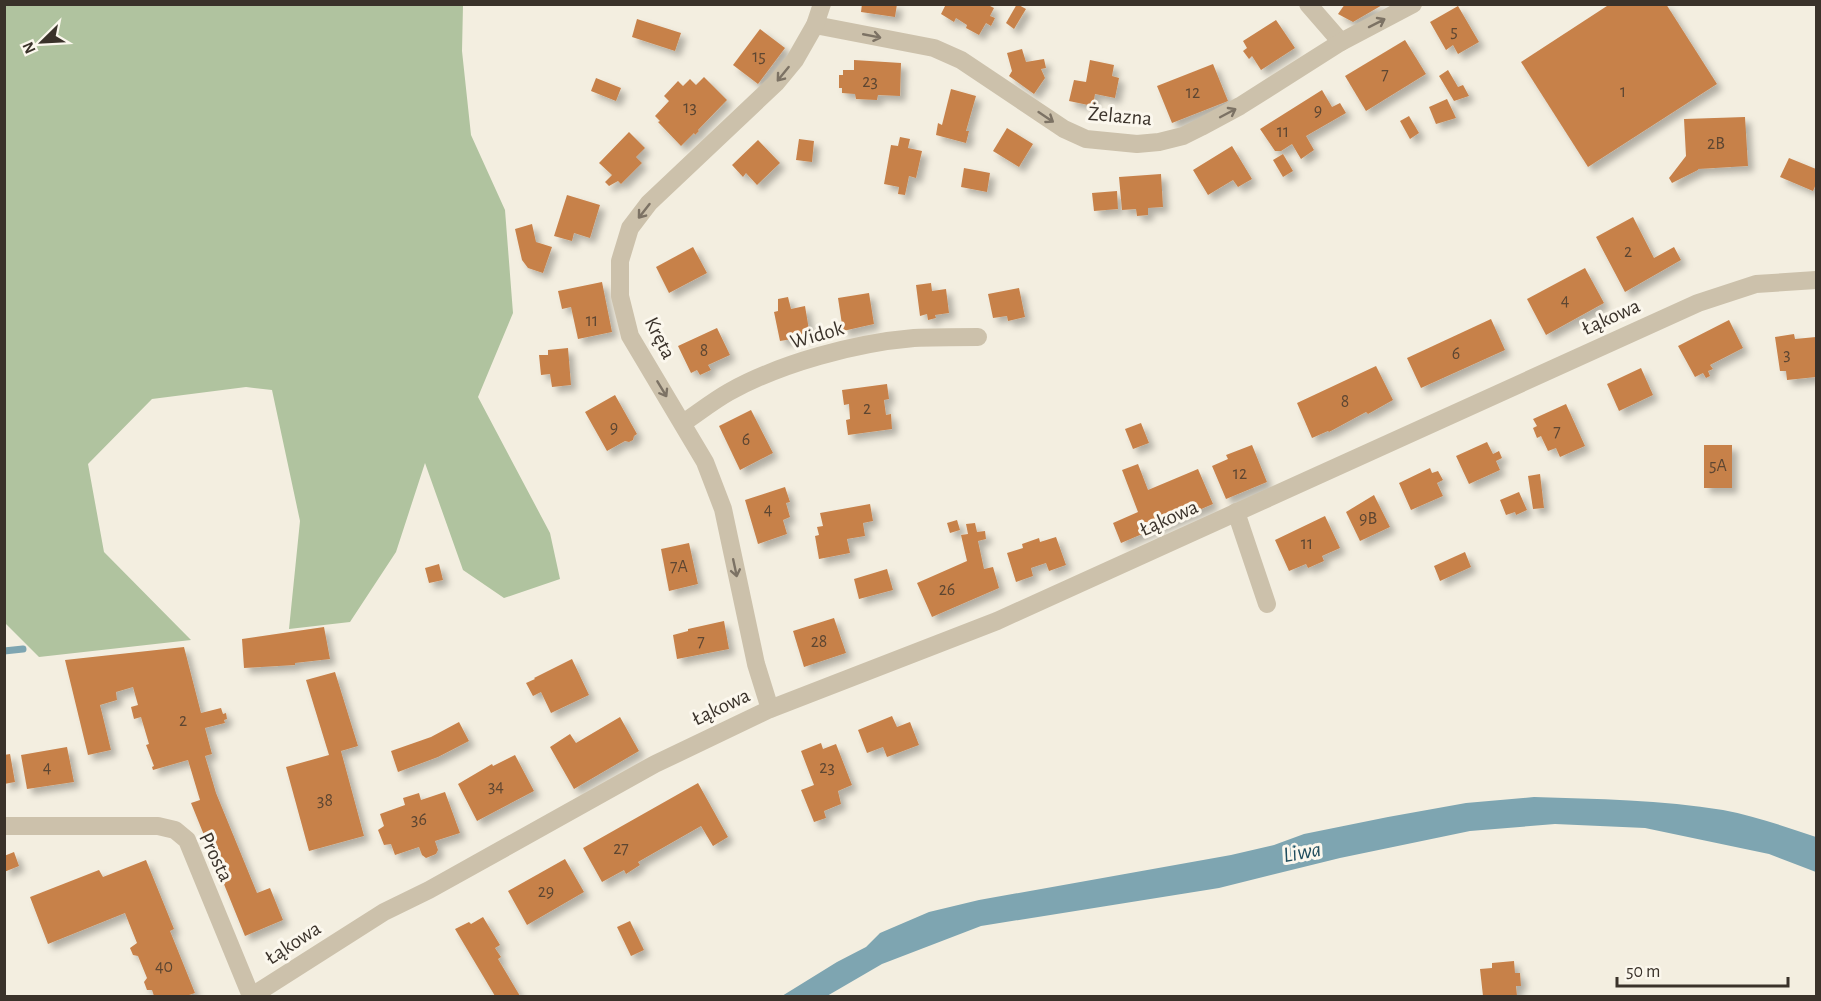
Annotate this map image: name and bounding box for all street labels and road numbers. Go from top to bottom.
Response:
street label: Żelazna [1087,102,1153,129]
street label: Łąkowa [1579,295,1644,339]
street label: Kręta [641,314,680,363]
street label: Widok [788,317,847,353]
street label: Łąkowa [1137,496,1202,540]
street label: Łąkowa [689,684,754,730]
street label: Prosta [195,829,237,885]
street label: Łąkowa [261,917,325,969]

